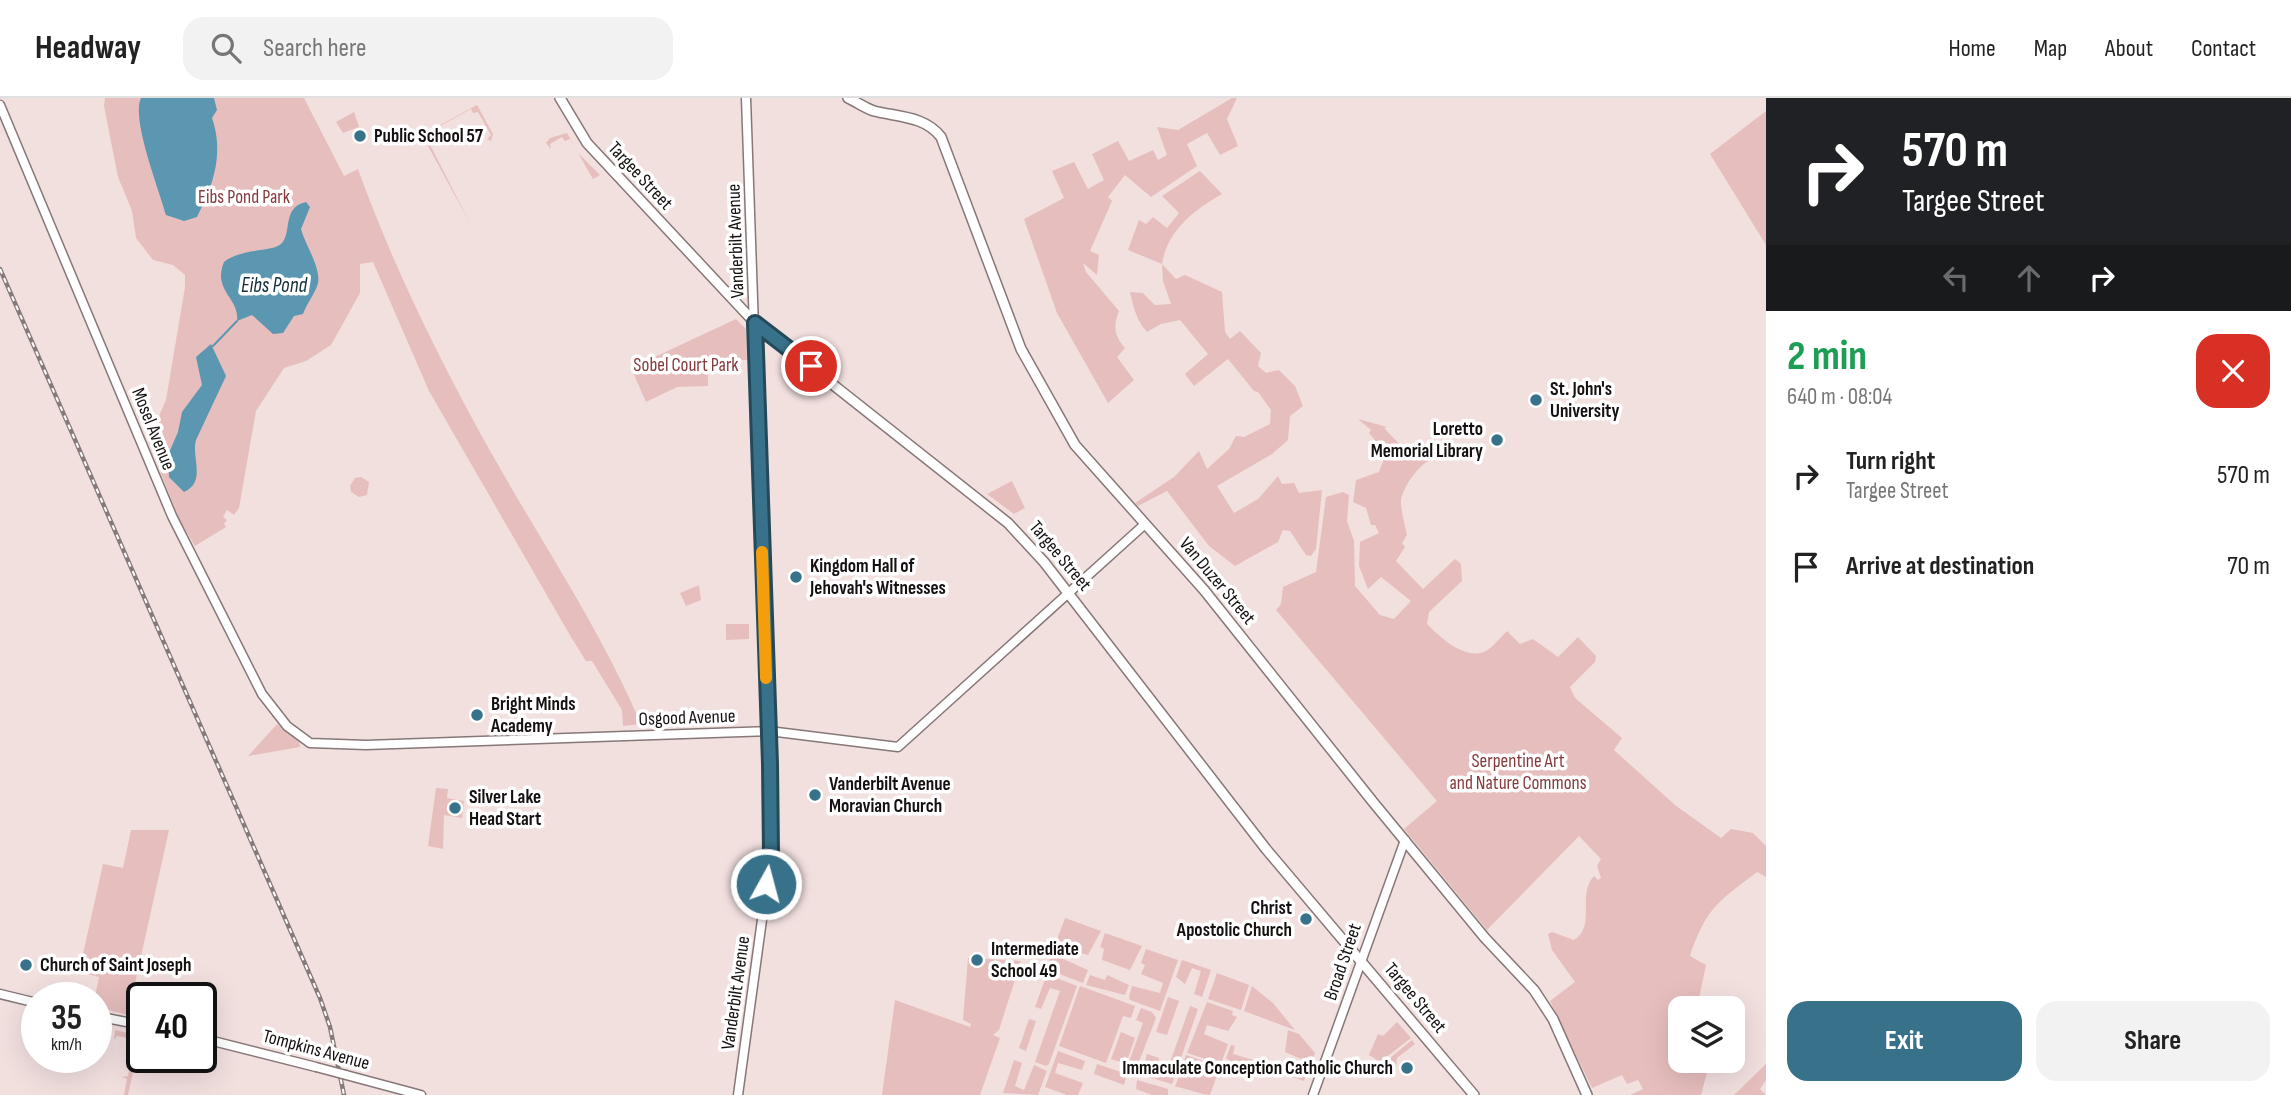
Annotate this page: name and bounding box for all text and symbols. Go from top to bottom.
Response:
search box [183,17,673,80]
text: Headway [35,28,141,68]
icon: search [207,29,245,67]
text: Search here [263,33,366,64]
text: Home [1948,34,1996,63]
text: Map [2034,34,2067,63]
text: About [2105,34,2153,63]
text: Contact [2191,34,2256,63]
text: 570 m [1902,122,2008,181]
place label: Public School 57 [374,125,484,148]
icon: right [1787,126,1878,217]
marker: Public School 57 [352,128,368,144]
street label: Targee Street [603,137,677,215]
text: Targee Street [1902,182,2045,221]
street label: Vanderbilt Avenue [723,183,749,299]
park label: Eibs Pond Park [198,186,291,209]
icon: left [1937,259,1975,297]
icon: ahead [2010,259,2048,297]
icon: right [2083,259,2121,297]
water label: Eibs Pond [241,273,308,298]
text: 2 min [1787,331,1867,382]
button: close [2196,334,2270,408]
pin [781,336,841,396]
icon: arrive [792,347,830,385]
park label: Sobel Court Park [633,354,739,377]
place label: St. John's University [1550,378,1619,423]
text: 640 m · 08:04 [1787,383,1892,411]
street label: Mosel Avenue [126,385,180,473]
marker: St. John's University [1528,392,1544,408]
place label: Loretto Memorial Library [1371,418,1483,463]
marker: Loretto Memorial Library [1489,432,1505,448]
text: Turn right [1846,446,1935,477]
icon: right [1787,457,1825,495]
text: 570 m [2217,460,2270,491]
text: Targee Street [1846,477,1948,505]
street label: Targee Street [1024,516,1096,596]
street label: Van Duzer Street [1174,533,1260,629]
icon: arrive [1787,548,1825,586]
text: Arrive at destination [1846,551,2034,582]
text: 70 m [2227,551,2270,582]
place label: Kingdom Hall of Jehovah's Witnesses [809,555,946,600]
marker: Kingdom Hall of Jehovah's Witnesses [788,569,804,585]
place label: Bright Minds Academy [490,693,576,738]
street label: Osgood Avenue [638,705,736,731]
marker: Bright Minds Academy [469,707,485,723]
park label: Serpentine Art and Nature Commons [1449,750,1587,795]
place label: Vanderbilt Avenue Moravian Church [829,773,951,818]
place label: Silver Lake Head Start [469,786,541,831]
marker: Vanderbilt Avenue Moravian Church [807,787,823,803]
marker: Silver Lake Head Start [447,800,463,816]
position arrow [729,847,803,921]
place label: Christ Apostolic Church [1176,897,1292,942]
marker: Christ Apostolic Church [1298,911,1314,927]
street label: Broad Street [1319,920,1367,1003]
street label: Vanderbilt Avenue [717,935,755,1051]
place label: Intermediate School 49 [991,938,1079,983]
marker: Intermediate School 49 [969,952,985,968]
place label: Church of Saint Joseph [40,954,191,977]
marker: Church of Saint Joseph [18,957,34,973]
street label: Targee Street [1379,958,1451,1038]
speed limit sign: 40 [126,982,217,1073]
map controls [1668,996,1745,1073]
button: layers [1668,996,1745,1073]
text: 35 [51,997,82,1040]
button: Exit [1787,1001,2022,1081]
button: Share [2036,1001,2270,1081]
street label: Tompkins Avenue [260,1025,372,1075]
text: km/h [51,1034,82,1055]
place label: Immaculate Conception Catholic Church [1122,1057,1393,1080]
marker: Immaculate Conception Catholic Church [1399,1060,1415,1076]

